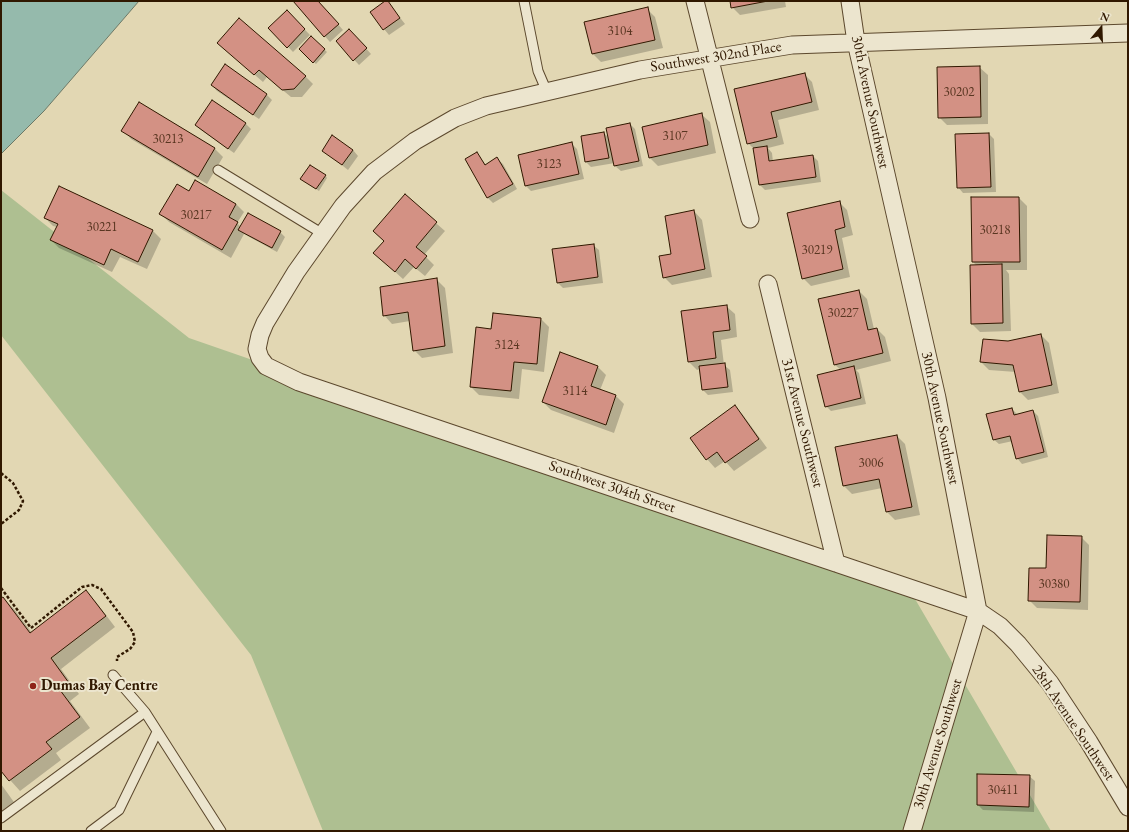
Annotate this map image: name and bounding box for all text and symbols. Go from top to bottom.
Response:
north arrow [1081,8,1121,48]
text: N [1098,9,1111,25]
house number: 3104 [608,23,632,39]
street label: 30th Avenue Southwest [847,34,893,170]
street label: Southwest 302nd Place [649,38,783,76]
house number: 30202 [943,84,975,100]
house number: 3107 [663,128,687,144]
house number: 30213 [152,131,184,147]
house number: 3123 [537,156,561,172]
house number: 30217 [180,207,212,223]
house number: 30221 [86,219,118,235]
house number: 30218 [979,222,1011,238]
house number: 30219 [801,242,833,258]
house number: 30227 [827,305,859,321]
house number: 3124 [495,337,519,353]
street label: 30th Avenue Southwest [917,350,963,486]
street label: 31st Avenue Southwest [777,356,827,490]
house number: 3114 [563,383,587,399]
house number: 3006 [859,455,883,471]
street label: Southwest 304th Street [546,457,678,517]
house number: 30380 [1038,576,1070,592]
street label: 28th Avenue Southwest [1028,662,1118,784]
place label: Dumas Bay Centre [41,677,158,695]
street label: 30th Avenue Southwest [910,677,966,811]
marker: Dumas Bay Centre [28,681,38,691]
house number: 30411 [987,782,1019,798]

